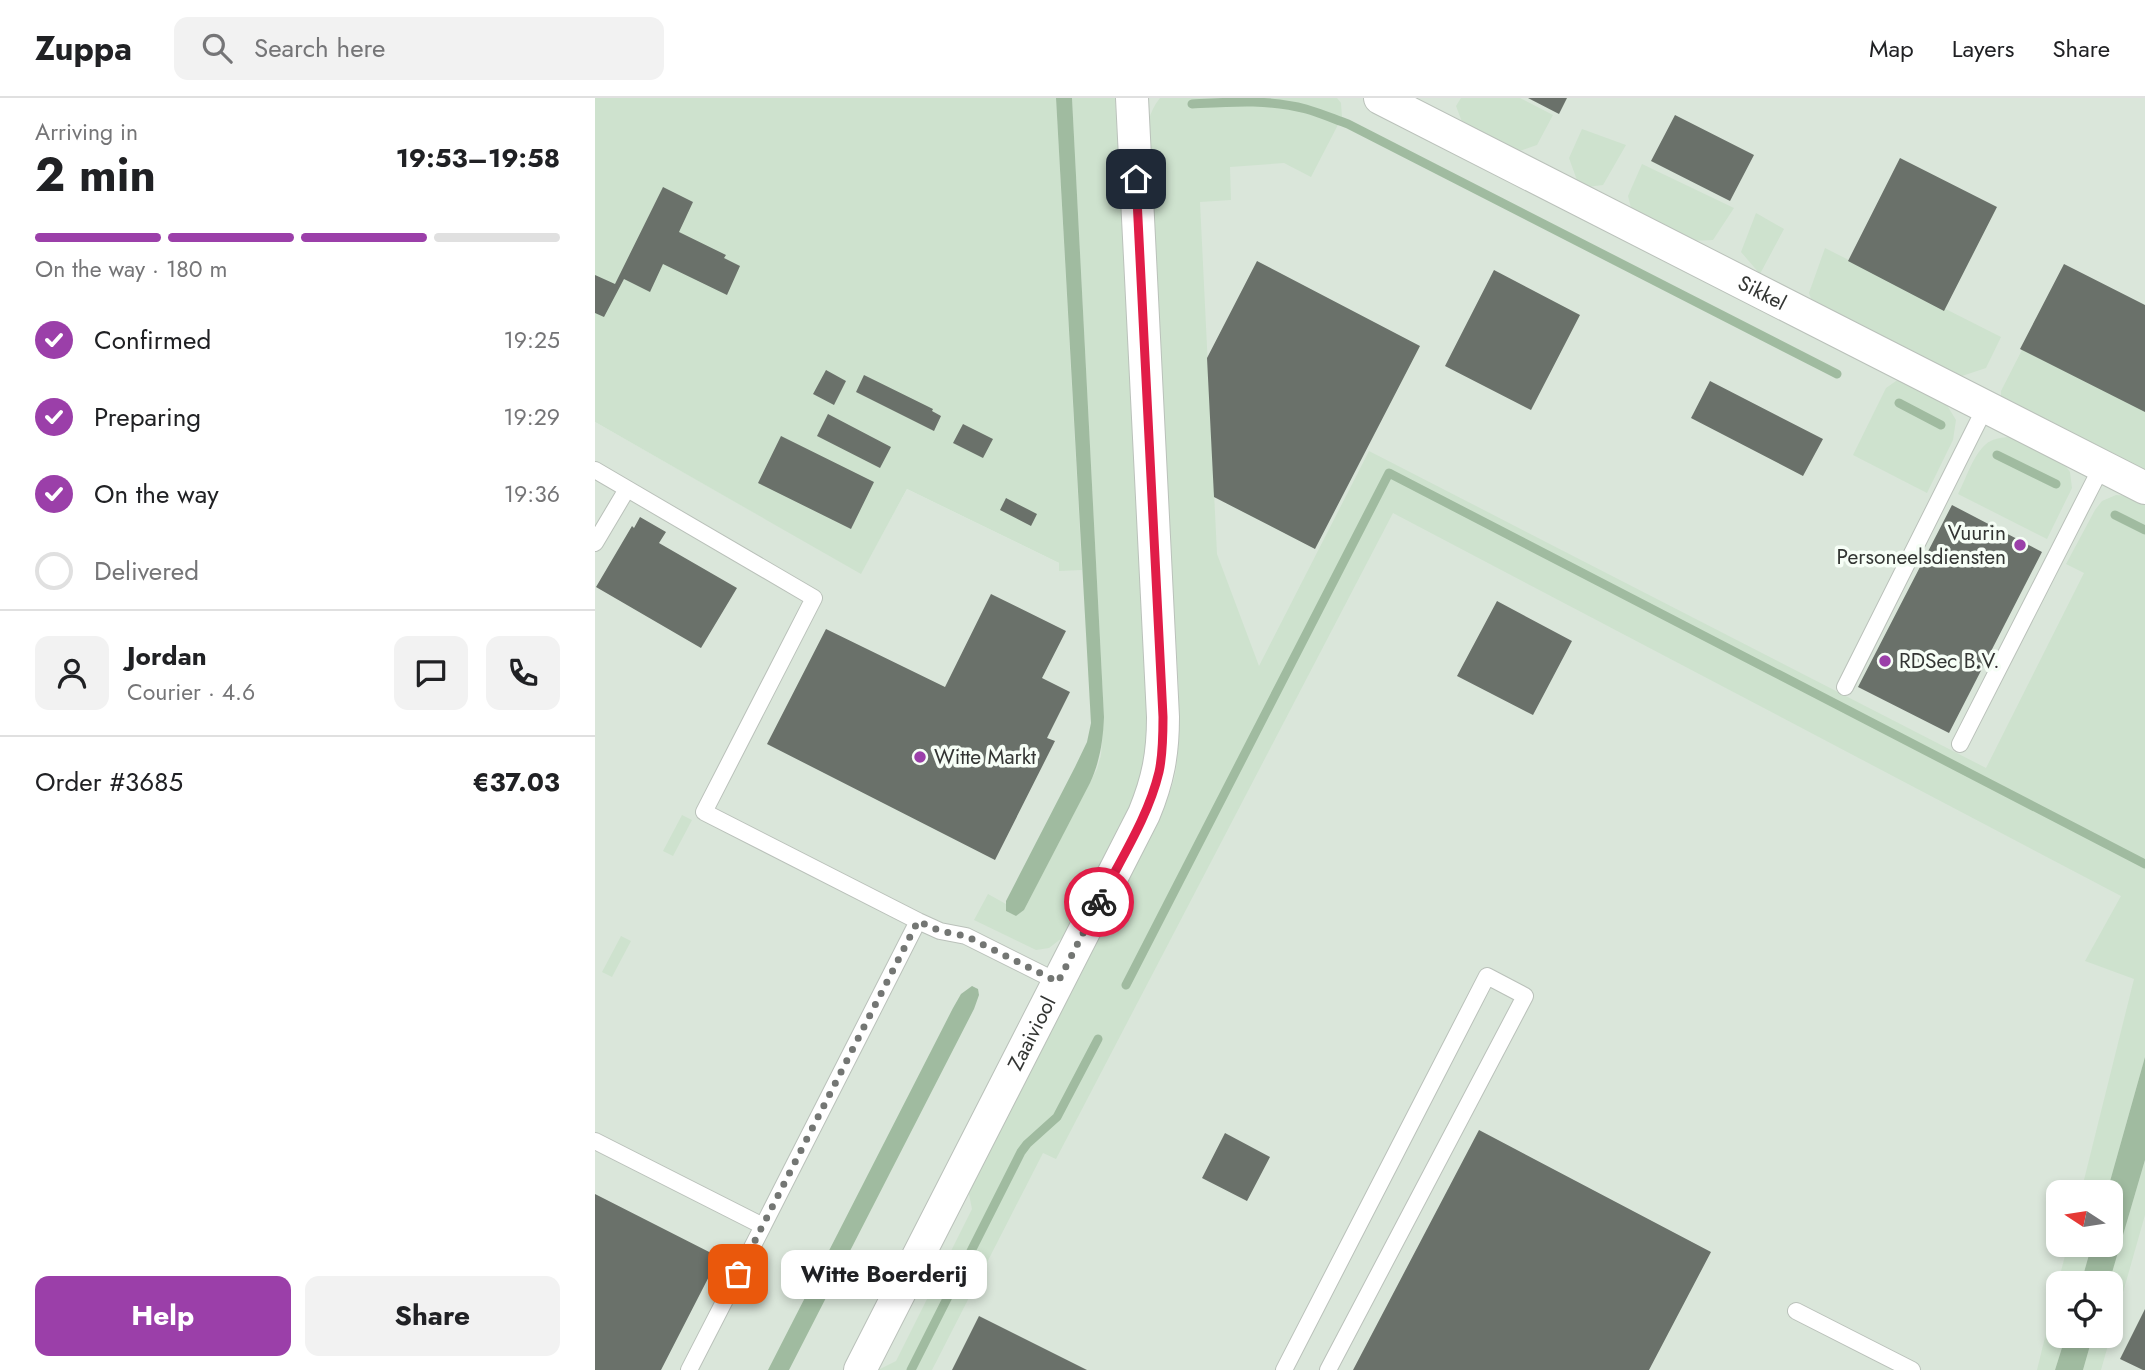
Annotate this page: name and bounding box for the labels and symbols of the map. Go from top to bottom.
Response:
pin [1106,149,1166,209]
street label: Sikkel [1733,268,1792,318]
place label: Vuurin Personeelsdiensten [1837,518,2006,572]
marker: Vuurin Personeelsdiensten [2012,537,2028,553]
place label: RDSec B.V. [1899,646,1999,676]
marker: RDSec B.V. [1877,653,1893,669]
place label: Witte Markt [934,742,1036,772]
marker: Witte Markt [912,749,928,765]
courier [1064,867,1134,937]
street label: Zaaiviool [1000,991,1063,1076]
north arrow [2046,1180,2123,1256]
pin [708,1244,768,1304]
callout: Witte Boerderij [780,1250,987,1298]

